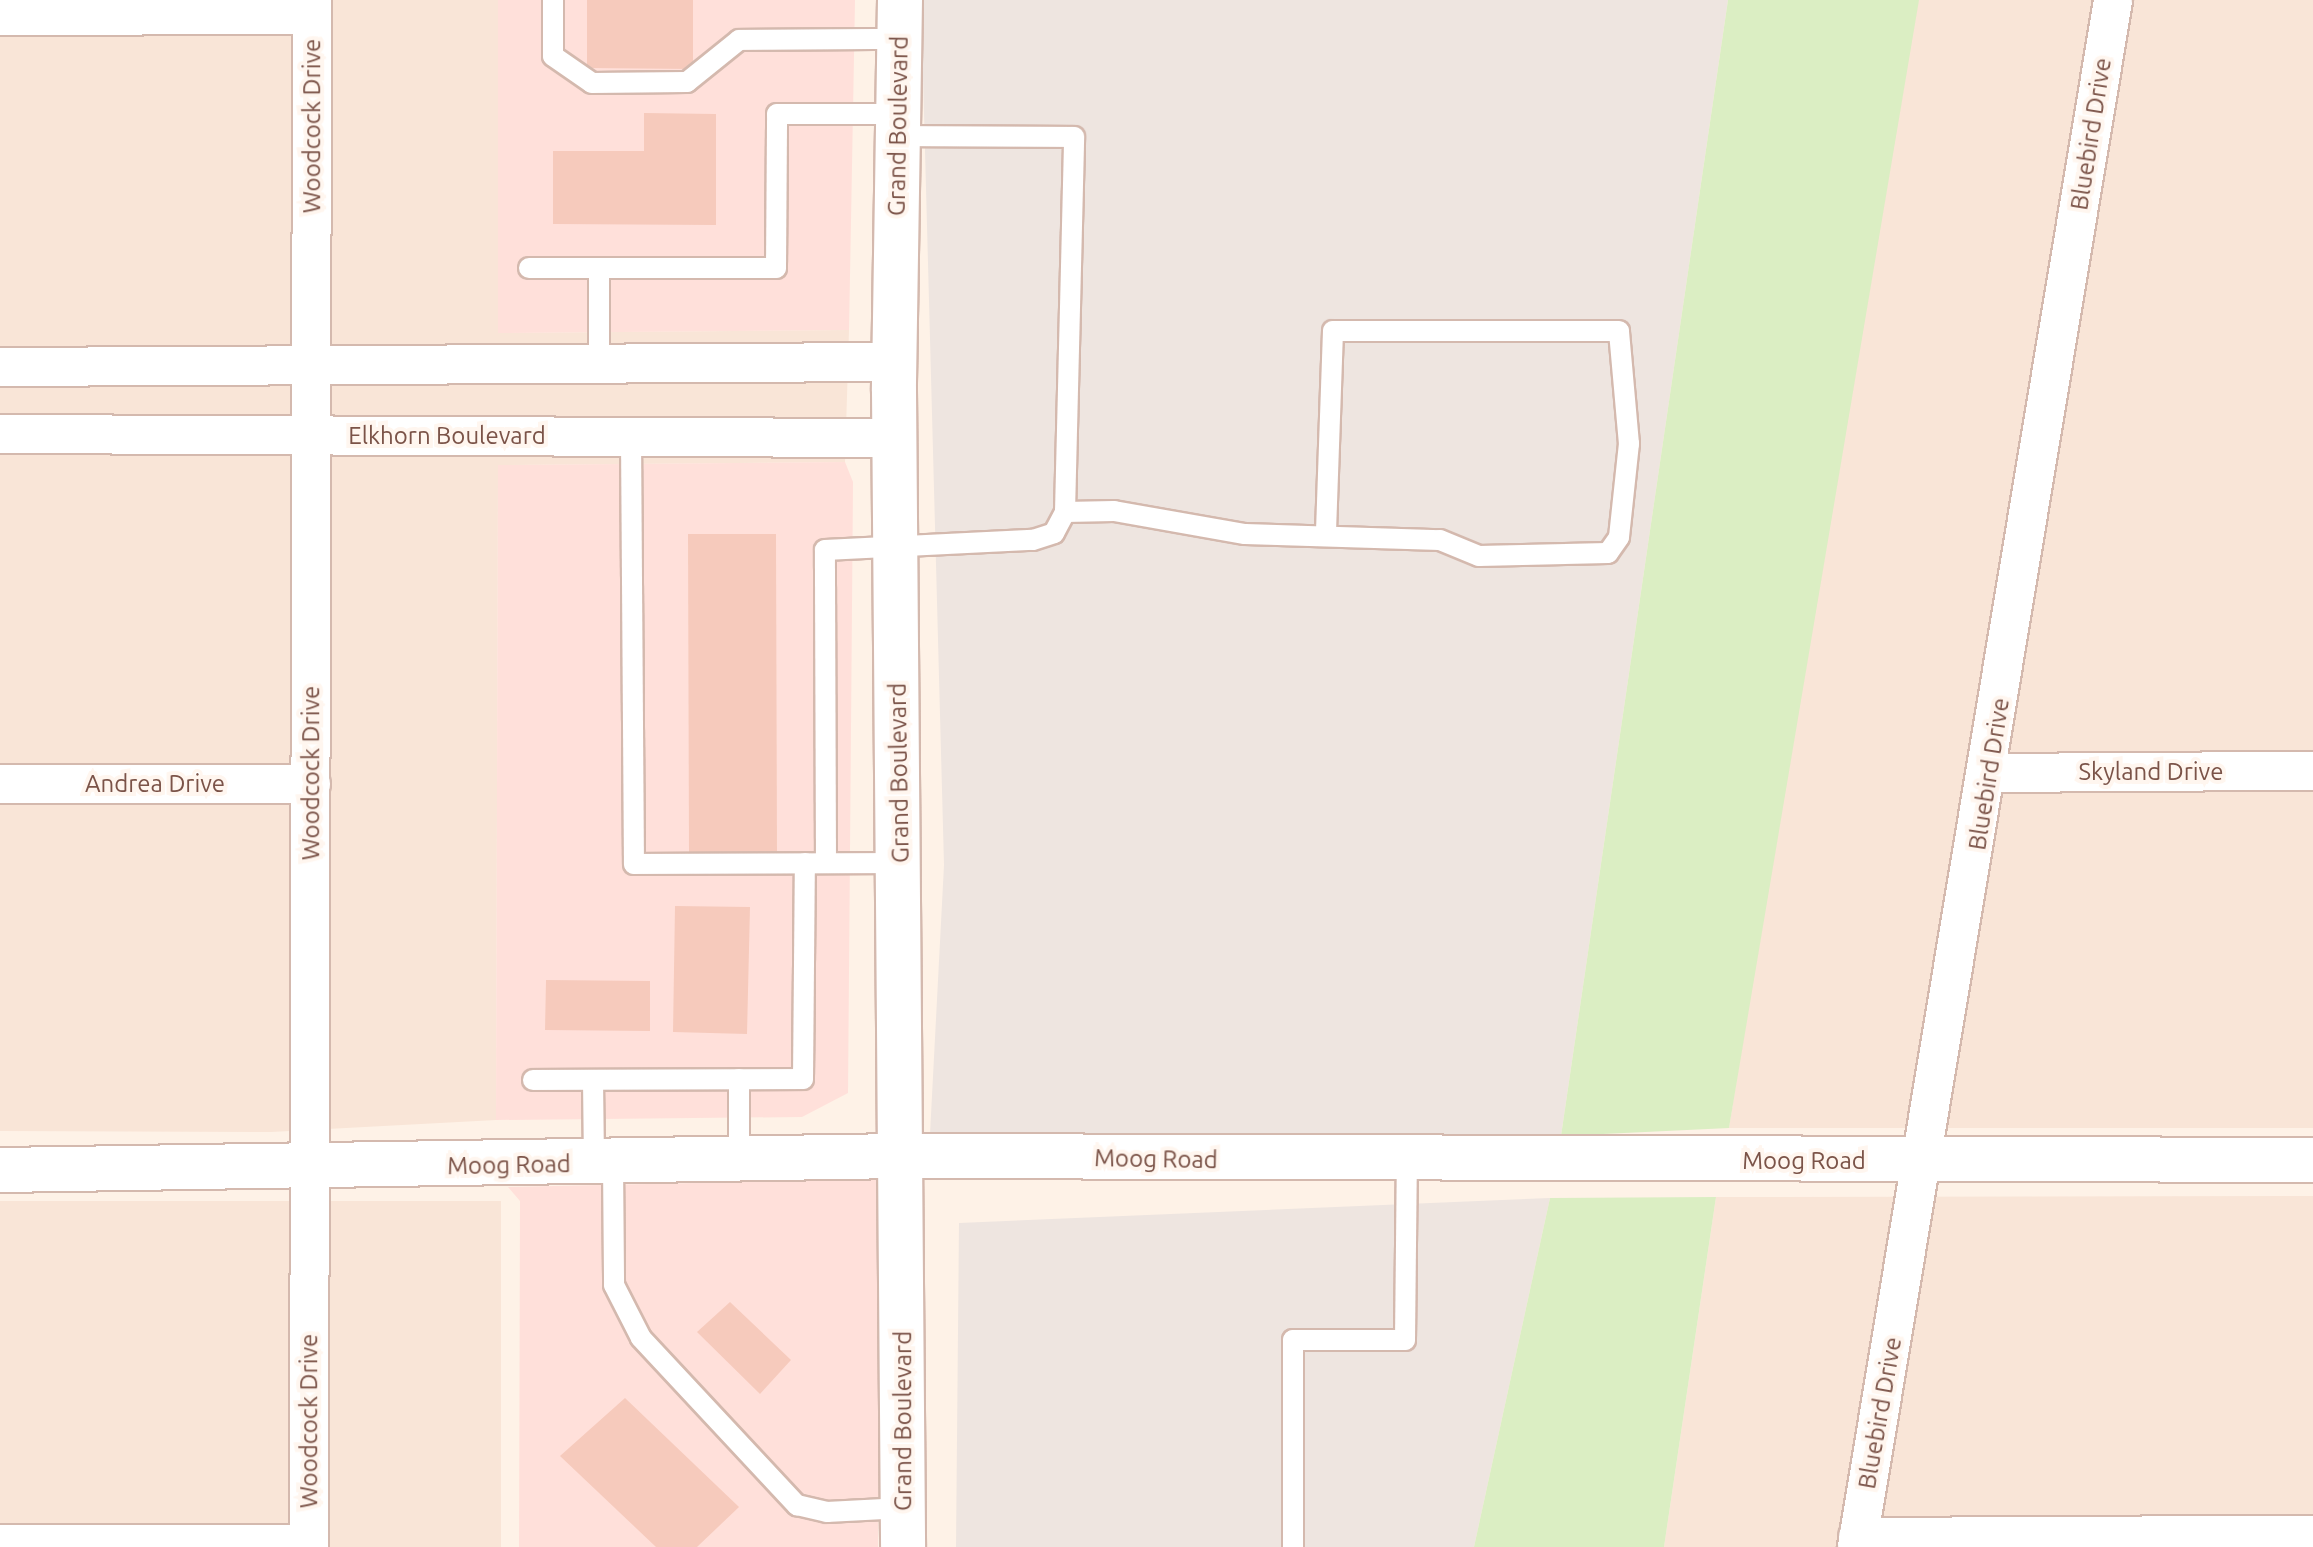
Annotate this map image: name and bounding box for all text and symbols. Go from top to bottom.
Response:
street label: Grand Boulevard [882,36,914,216]
street label: Woodcock Drive [298,39,326,213]
street label: Bluebird Drive [2065,56,2117,212]
street label: Elkhorn Boulevard [348,422,546,450]
street label: Grand Boulevard [883,683,915,863]
street label: Woodcock Drive [297,686,325,860]
street label: Bluebird Drive [1963,696,2015,852]
street label: Skyland Drive [2079,758,2223,786]
street label: Andrea Drive [85,770,225,798]
street label: Moog Road [1094,1144,1218,1174]
street label: Moog Road [1742,1147,1866,1175]
street label: Moog Road [447,1150,571,1180]
street label: Grand Boulevard [889,1331,917,1511]
street label: Woodcock Drive [295,1334,323,1508]
street label: Bluebird Drive [1852,1335,1908,1491]

